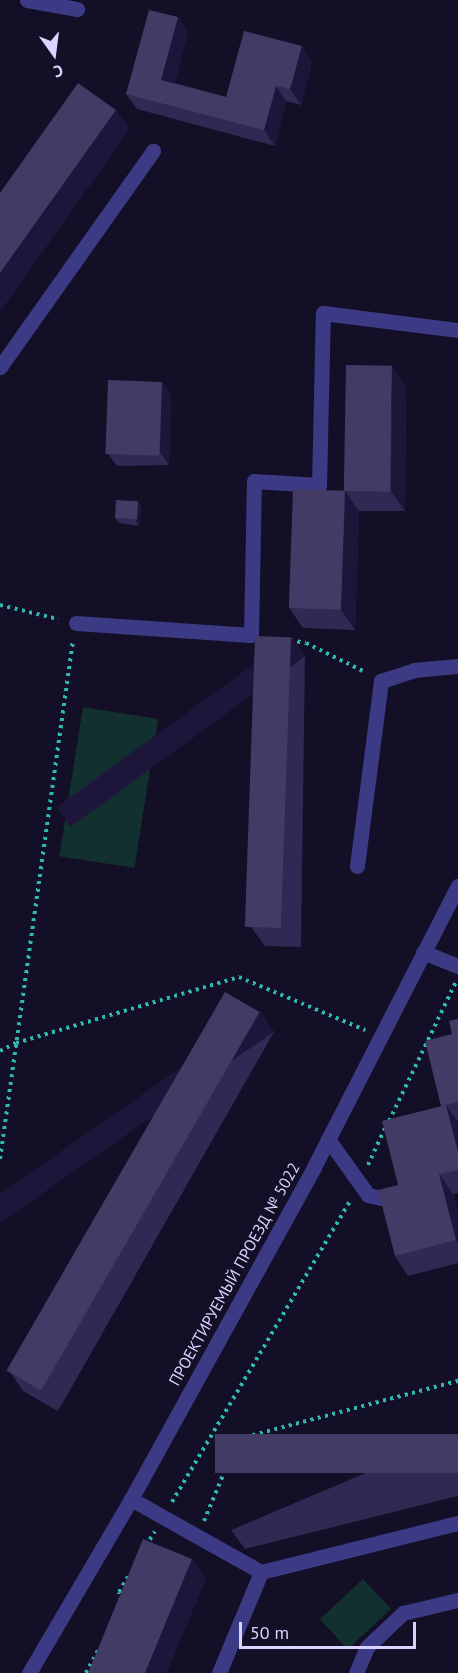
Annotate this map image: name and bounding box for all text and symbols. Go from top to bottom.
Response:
north arrow [24,24,84,84]
text: С [52,61,65,82]
street label: ПРОЕКТИРУЕМЫЙ ПРОЕЗД № 5022 [164,1159,304,1389]
scale bar [242,1610,419,1648]
text: 50 m [250,1621,289,1644]

